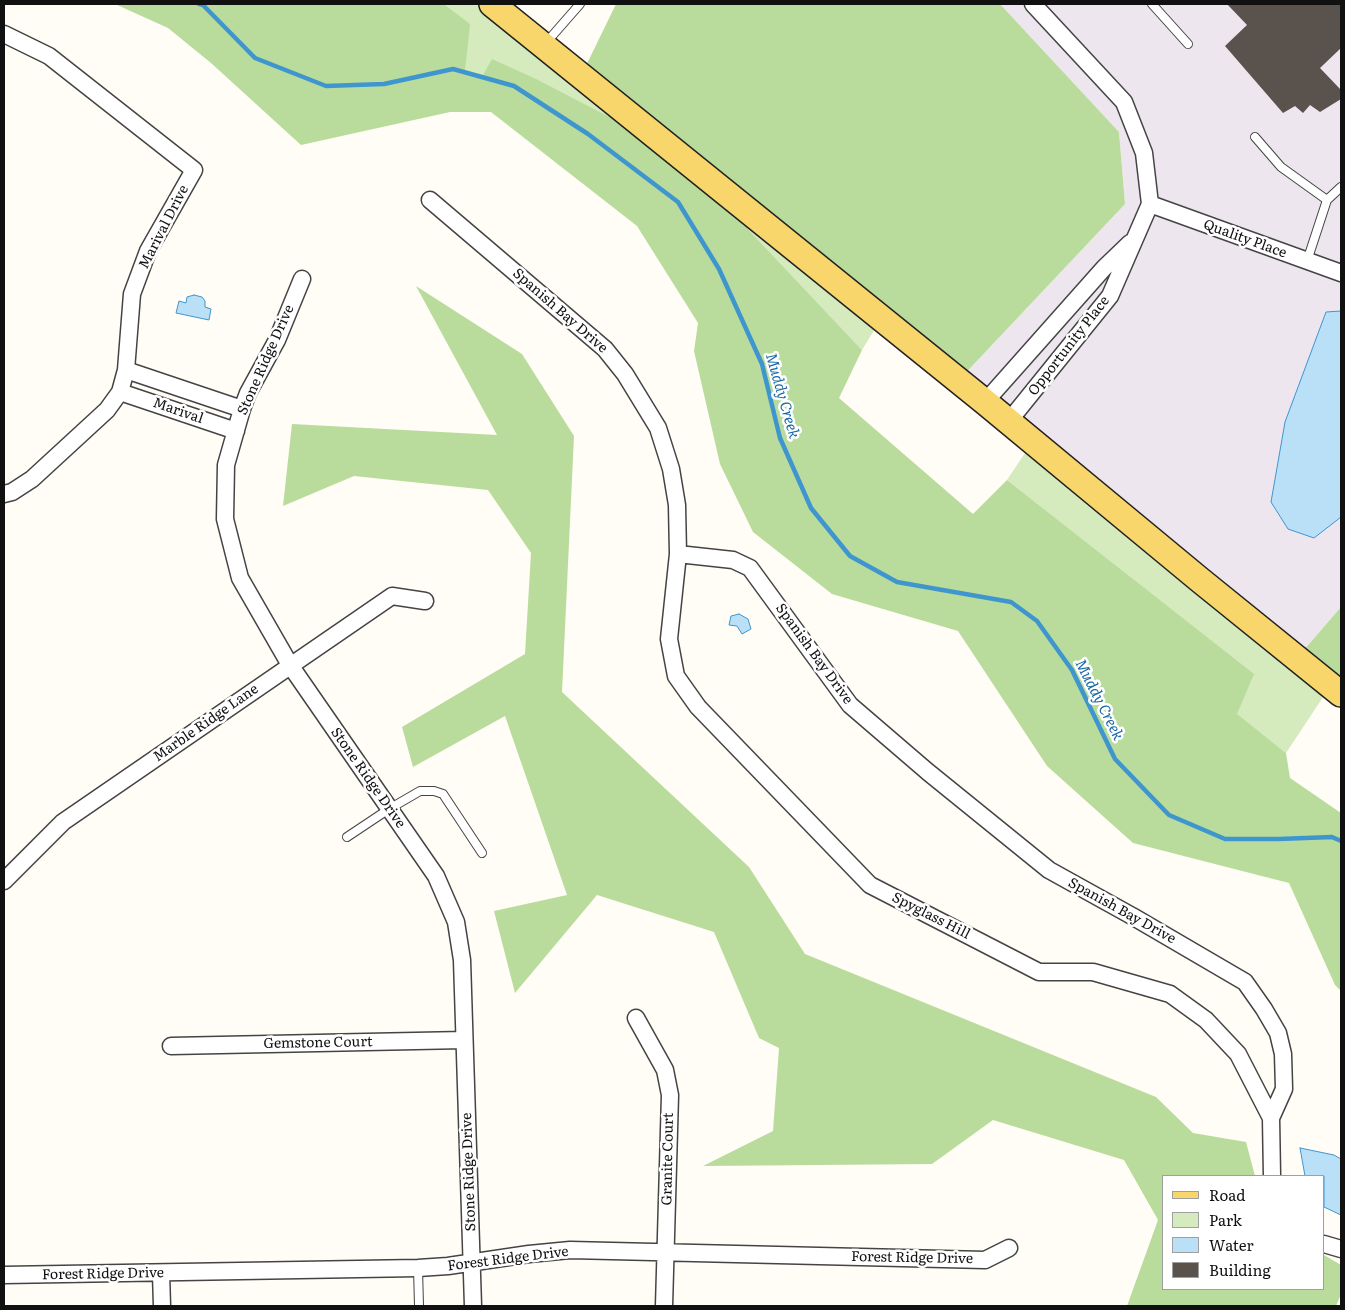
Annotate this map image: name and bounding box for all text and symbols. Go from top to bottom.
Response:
street label: Marival Drive [136,182,192,272]
street label: Quality Place [1201,216,1289,262]
street label: Spanish Bay Drive [509,265,611,357]
street label: Opportunity Place [1025,293,1113,399]
street label: Stone Ridge Drive [234,302,298,418]
water label: Muddy Creek [761,351,803,441]
street label: Marival [151,395,205,427]
street label: Spanish Bay Drive [772,600,856,708]
water label: Muddy Creek [1071,657,1127,743]
street label: Marble Ridge Lane [150,681,262,765]
street label: Stone Ridge Drive [327,724,409,832]
street label: Spanish Bay Drive [1065,874,1179,948]
street label: Spyglass Hill [889,889,973,943]
street label: Gemstone Court [263,1034,373,1052]
street label: Stone Ridge Drive [459,1112,479,1232]
street label: Granite Court [659,1112,677,1206]
legend [1162,1175,1325,1290]
text: Road [1209,1183,1245,1206]
text: Park [1209,1208,1242,1231]
text: Water [1209,1233,1254,1256]
street label: Forest Ridge Drive [446,1243,570,1275]
street label: Forest Ridge Drive [851,1249,973,1267]
text: Building [1209,1258,1271,1281]
street label: Forest Ridge Drive [42,1265,164,1283]

